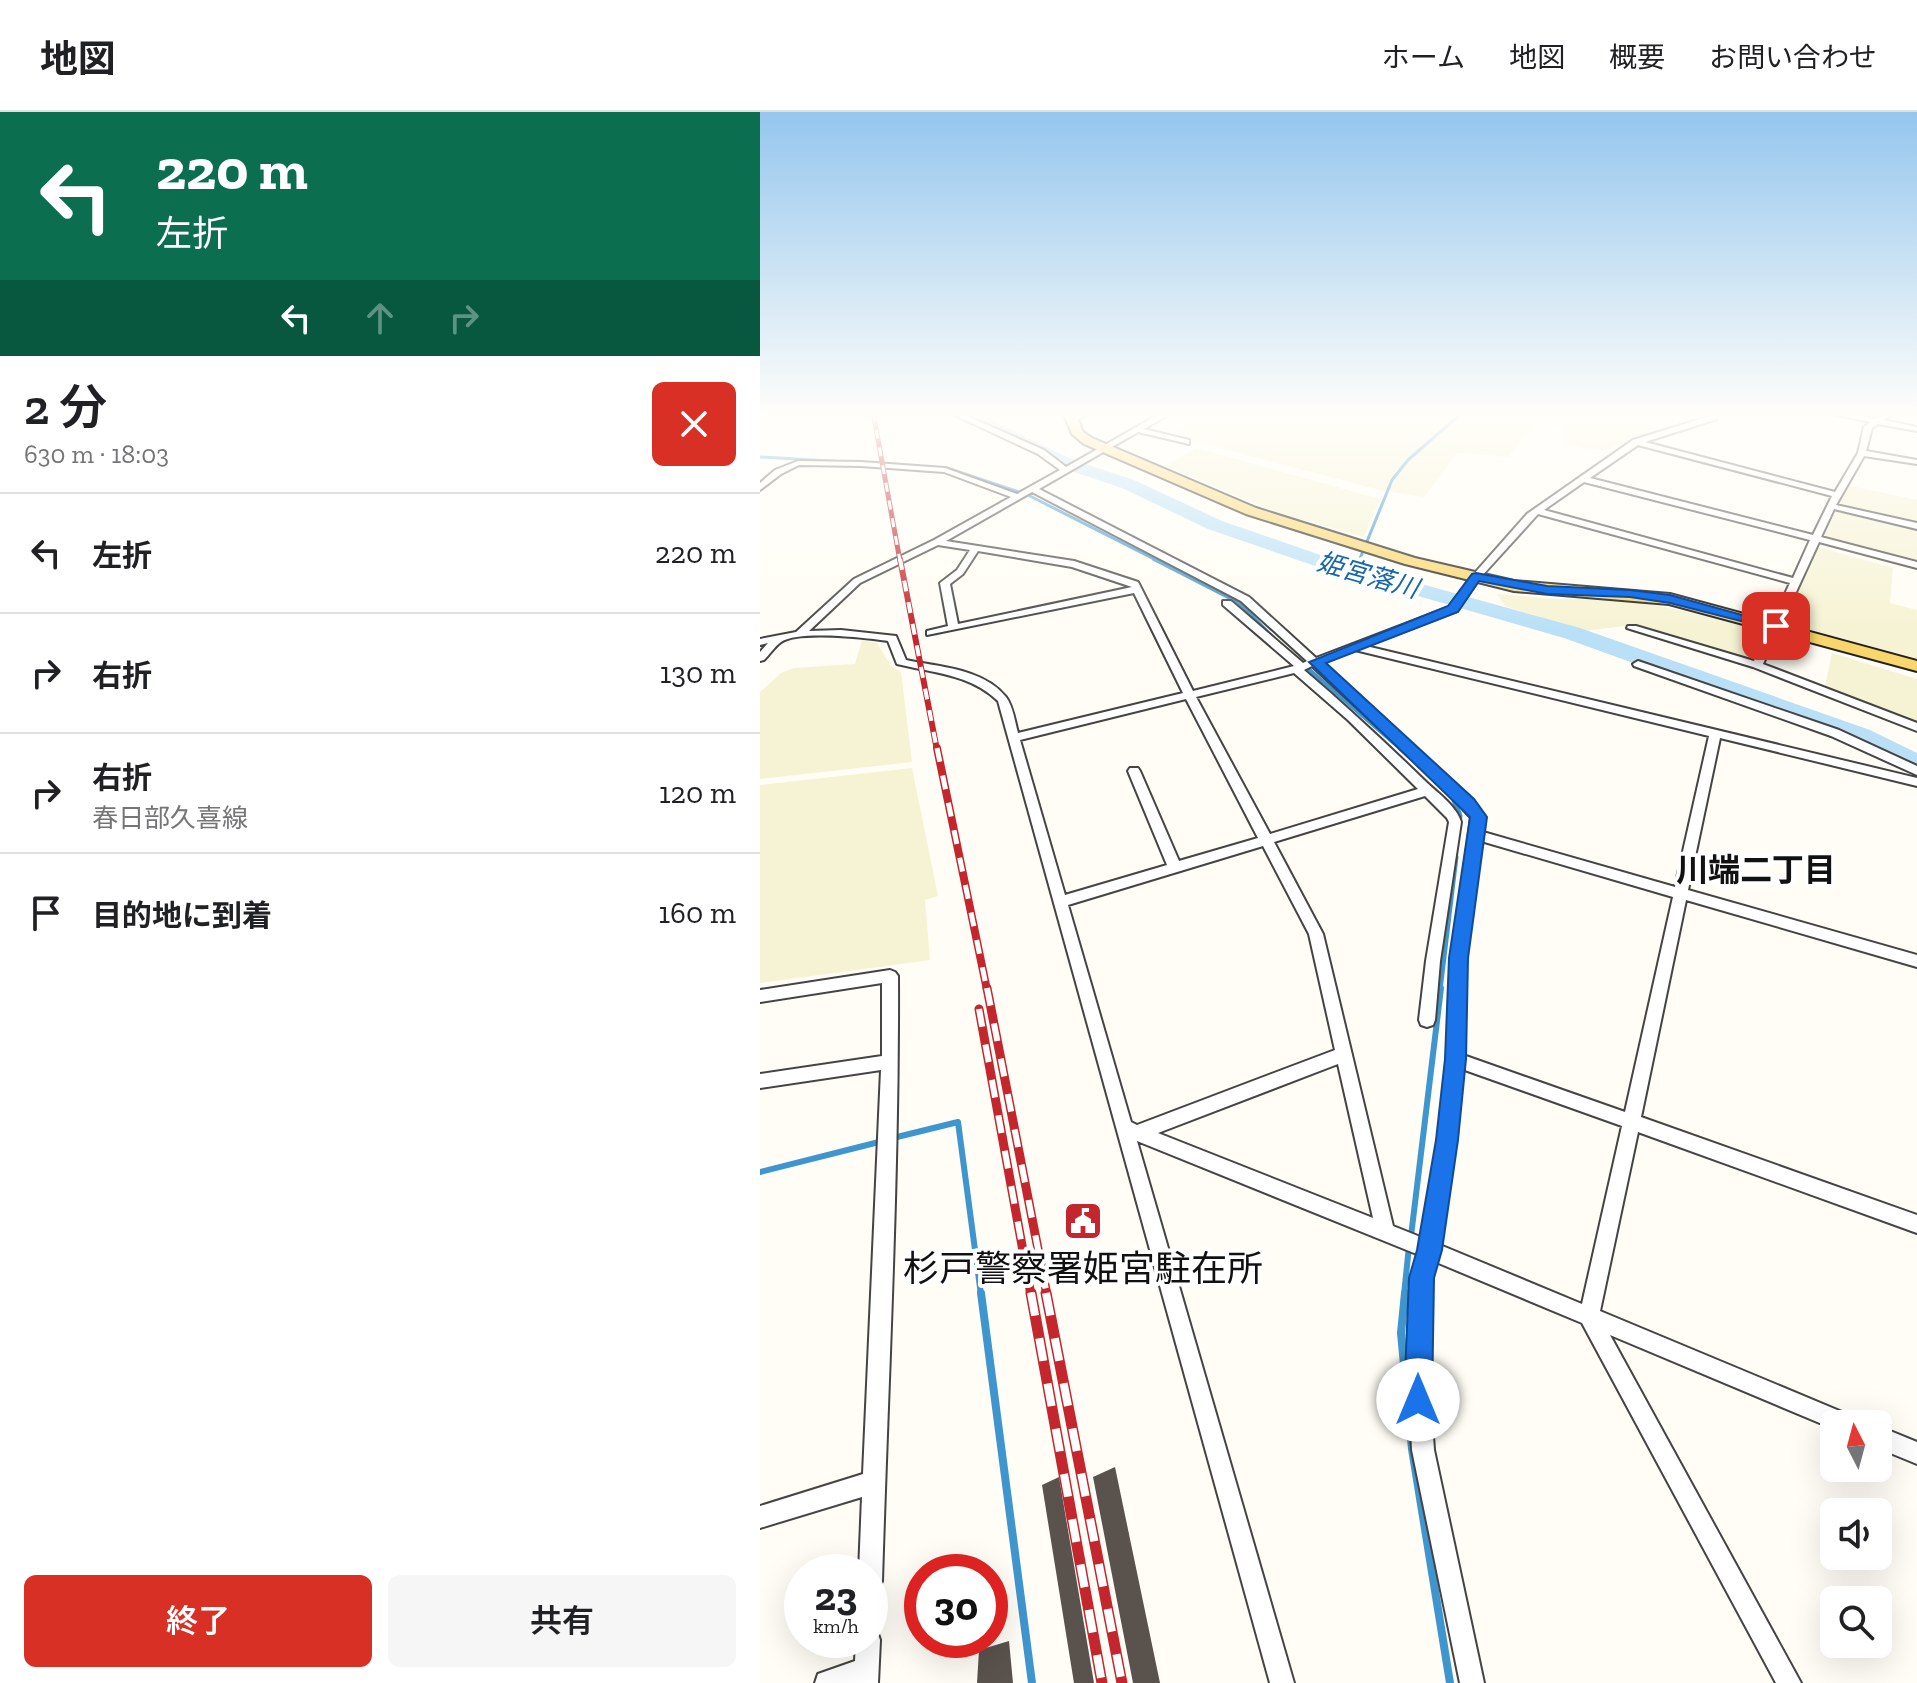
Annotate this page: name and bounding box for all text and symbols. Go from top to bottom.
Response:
text: 地図 [40,36,116,82]
text: ホーム [1382,41,1465,74]
text: 地図 [1509,41,1565,74]
text: 概要 [1609,41,1665,74]
text: お問い合わせ [1709,41,1877,74]
text: 220 m [156,136,308,203]
icon: left [24,144,128,248]
text: 左折 [156,212,228,255]
icon: left [274,296,318,340]
icon: ahead [358,296,402,340]
icon: right [442,296,486,340]
text: 2 分 [24,379,107,436]
button: close [652,382,736,466]
text: 630 m · 18:03 [24,438,169,470]
icon: left [24,531,68,575]
text: 220 m [655,535,736,571]
text: 左折 [92,538,152,574]
water label: 姫宮落川 [1314,545,1425,606]
pin [1742,592,1810,660]
icon: arrive [1754,604,1798,648]
icon: right [24,651,68,695]
text: 130 m [660,655,736,691]
text: 右折 [92,658,152,694]
text: 右折 [92,760,152,796]
icon: right [24,771,68,815]
text: 120 m [659,775,736,811]
text: 春日部久喜線 [92,802,248,834]
district label: 川端二丁目 [1676,851,1836,889]
icon: arrive [24,891,68,935]
text: 160 m [659,895,736,931]
text: 目的地に到着 [92,898,272,934]
public building icon: 杉戸警察署姫宮駐在所 [1062,1200,1104,1242]
place label: 杉戸警察署姫宮駐在所 [903,1247,1263,1290]
position arrow [1376,1358,1460,1442]
north arrow [1820,1410,1892,1482]
map controls [1820,1410,1892,1658]
button: sound [1820,1498,1892,1570]
speed limit sign: 30 [904,1554,1008,1658]
text: 23 [815,1572,857,1620]
button: 終了 [24,1575,372,1667]
button: 共有 [388,1575,736,1667]
button: search [1820,1586,1892,1658]
text: km/h [813,1614,859,1638]

